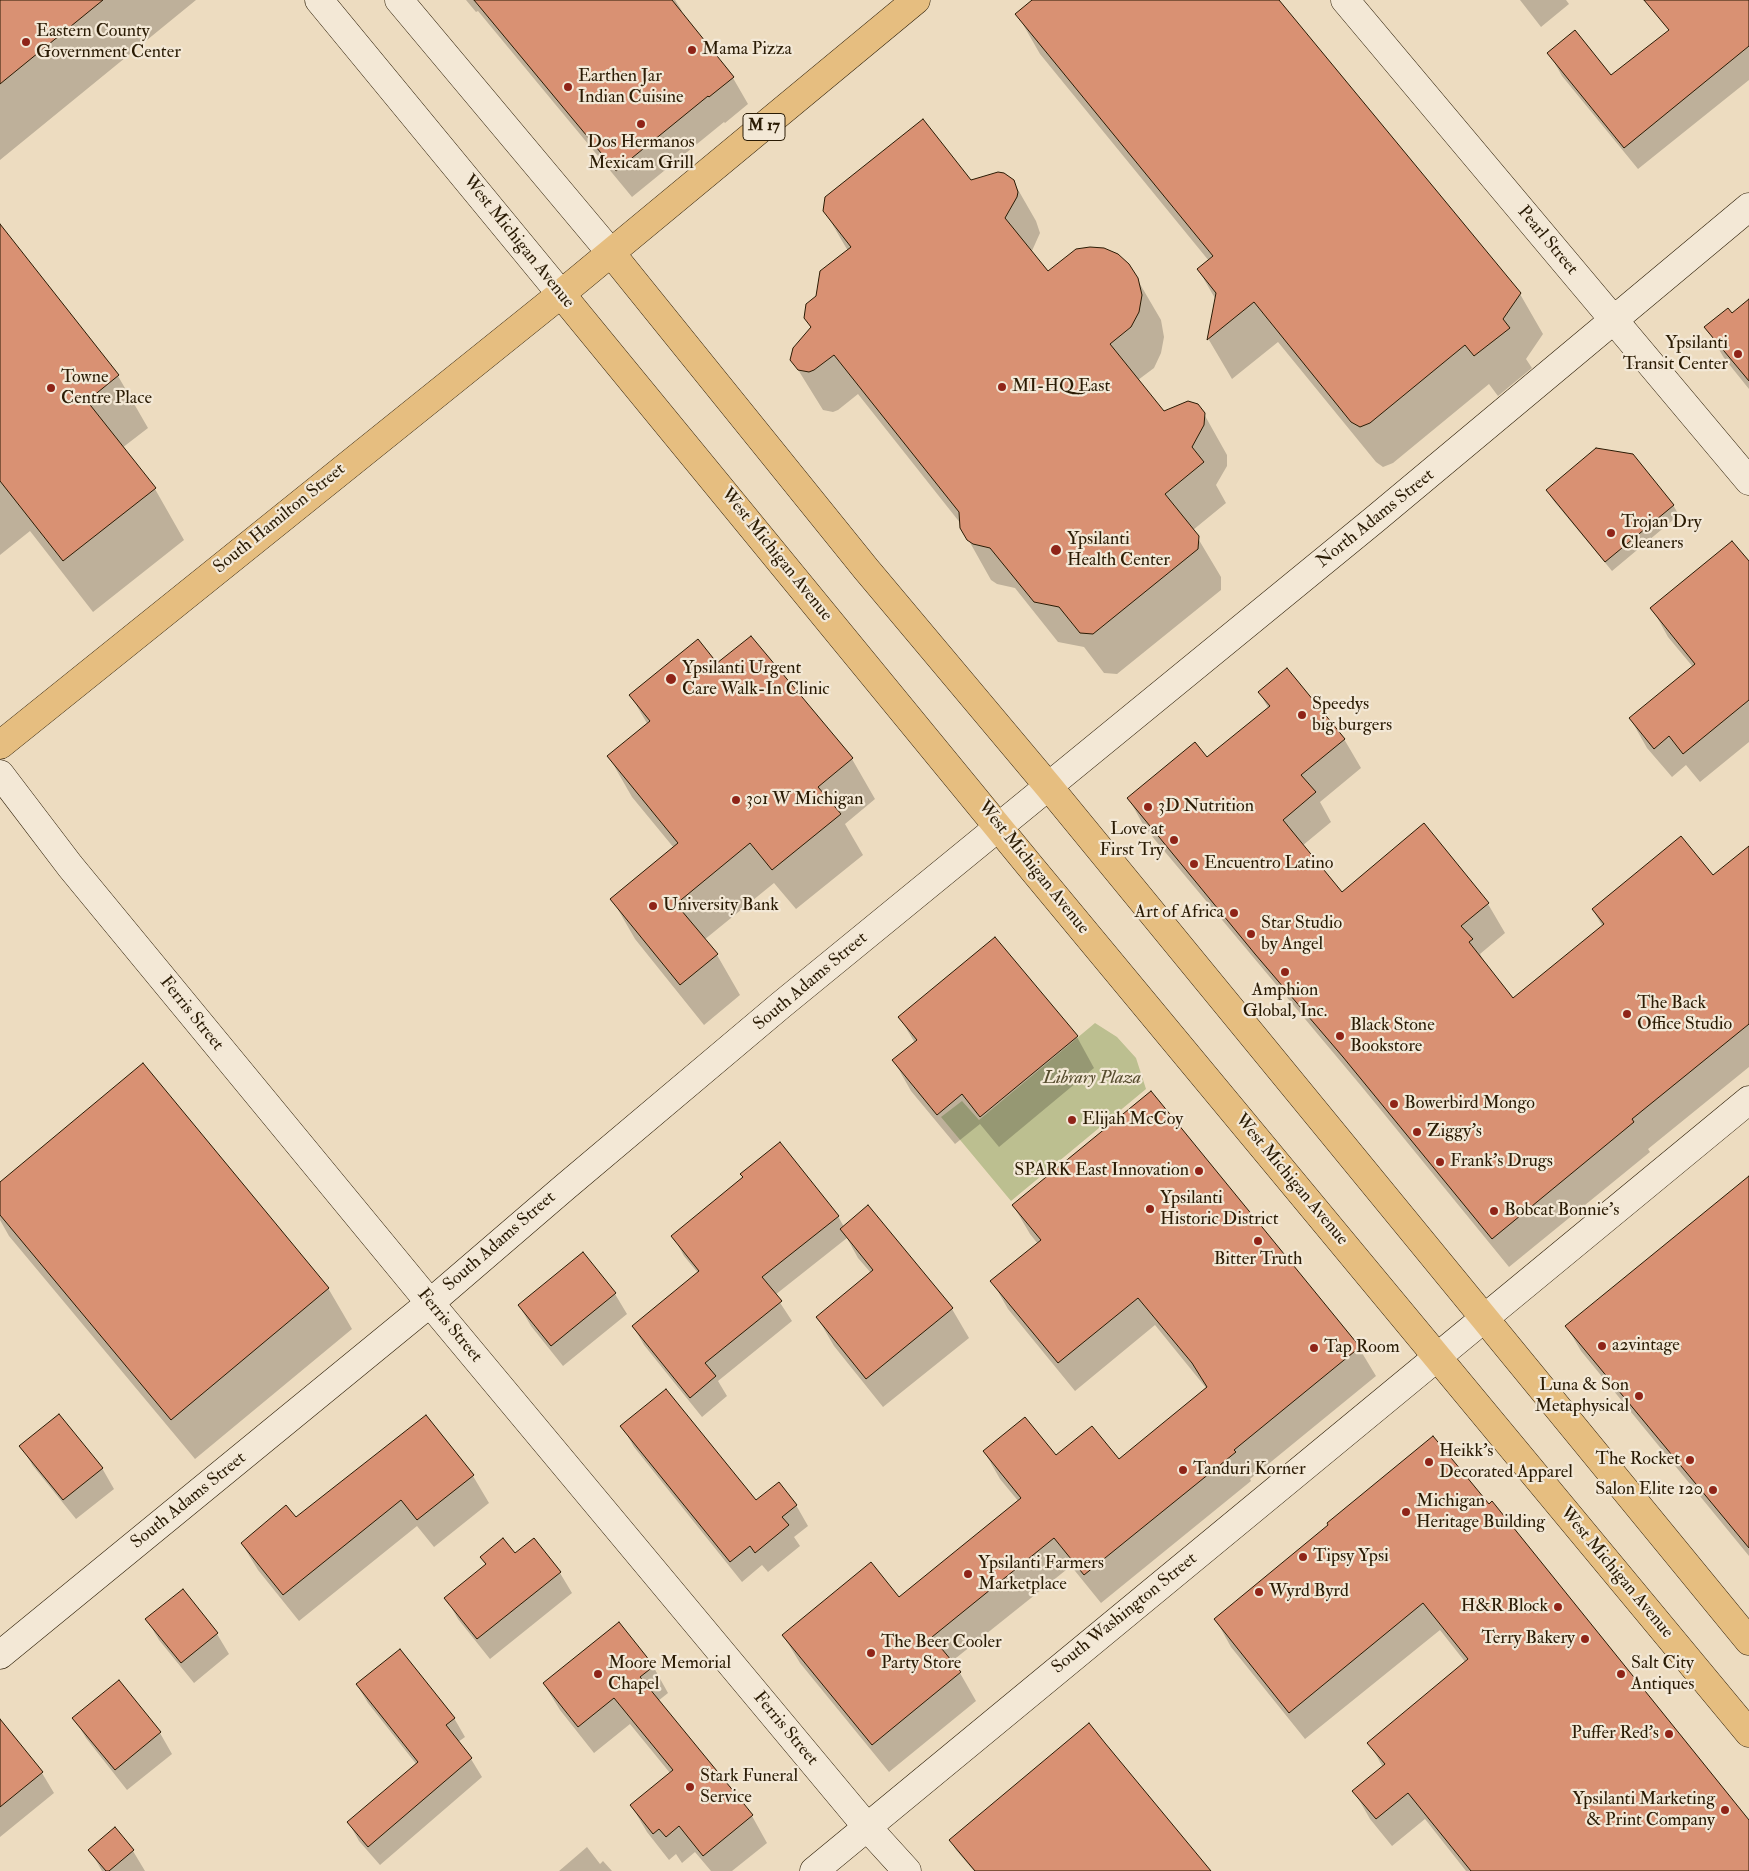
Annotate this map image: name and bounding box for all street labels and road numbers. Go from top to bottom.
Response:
road number: M 17 [743,114,785,140]
street label: West Michigan Avenue [458,171,578,313]
street label: Pearl Street [1512,202,1582,280]
street label: South Hamilton Street [210,459,350,579]
street label: North Adams Street [1313,465,1439,573]
street label: West Michigan Avenue [716,484,836,626]
street label: West Michigan Avenue [973,797,1093,939]
street label: South Adams Street [750,928,872,1036]
street label: Ferris Street [154,972,228,1056]
street label: West Michigan Avenue [1230,1110,1352,1250]
street label: South Adams Street [439,1187,561,1297]
street label: Ferris Street [412,1285,486,1367]
street label: South Adams Street [127,1448,251,1554]
street label: West Michigan Avenue [1555,1503,1677,1643]
street label: South Washington Street [1048,1549,1202,1679]
street label: Ferris Street [748,1688,822,1770]

